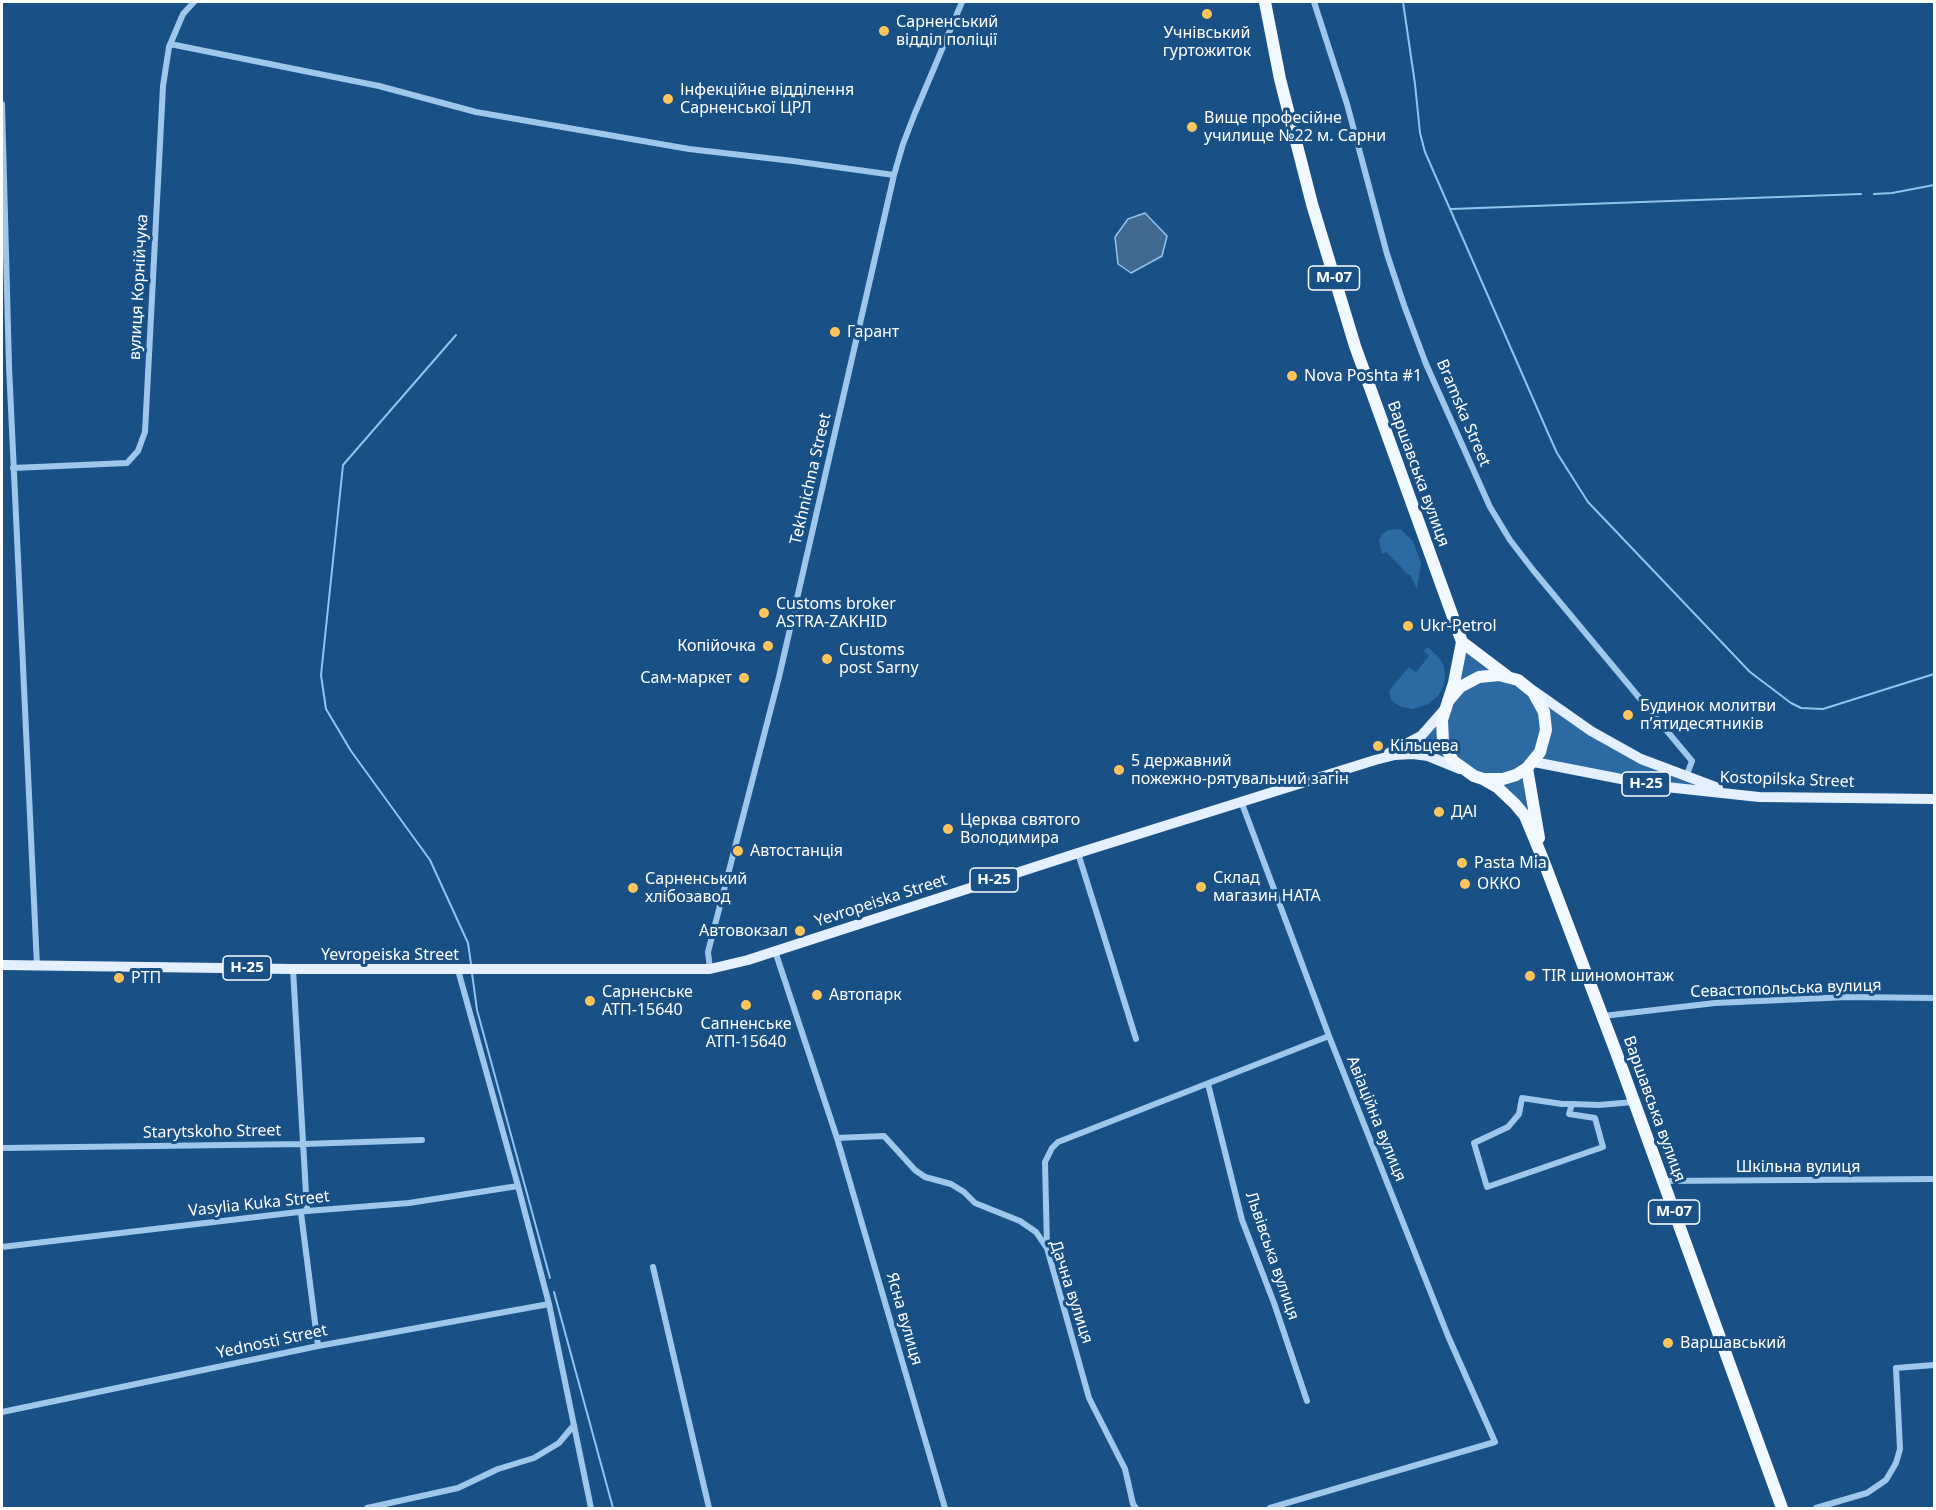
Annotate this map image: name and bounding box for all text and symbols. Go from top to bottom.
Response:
marker: Учнівський гуртожиток [1200,7,1214,21]
place label: Сарненський відділ поліції [896,12,998,50]
place label: Учнівський гуртожиток [1163,23,1251,61]
marker: Сарненський відділ поліції [877,24,891,38]
place label: Інфекційне відділення Сарненської ЦРЛ [680,80,854,118]
marker: Інфекційне відділення Сарненської ЦРЛ [661,92,675,106]
place label: Вище професійне училище №22 м. Сарни [1204,108,1386,146]
marker: Вище професійне училище №22 м. Сарни [1185,120,1199,134]
street label: вулиця Корнійчука [126,214,152,360]
road number: М-07 [1308,266,1360,290]
place label: Гарант [847,322,899,342]
marker: Гарант [828,325,842,339]
street label: Bramska Street [1432,356,1494,470]
place label: Nova Poshta #1 [1304,366,1422,386]
marker: Nova Poshta #1 [1285,369,1299,383]
street label: Варшавська вулиця [1383,399,1453,549]
street label: Tekhnichna Street [787,411,835,547]
place label: Customs broker ASTRA-ZAKHID [776,594,896,632]
marker: Customs broker ASTRA-ZAKHID [757,606,771,620]
place label: Ukr-Petrol [1420,616,1497,636]
marker: Ukr-Petrol [1401,619,1415,633]
place label: Копійочка [677,636,756,656]
marker: Копійочка [761,639,775,653]
place label: Customs post Sarny [839,640,919,678]
marker: Customs post Sarny [820,652,834,666]
place label: Сам-маркет [640,668,732,688]
marker: Сам-маркет [737,671,751,685]
place label: Будинок молитви п’ятидесятників [1640,696,1776,734]
marker: Будинок молитви п’ятидесятників [1621,708,1635,722]
place label: Кільцева [1390,736,1459,756]
marker: Кільцева [1371,739,1385,753]
place label: 5 державний пожежно-рятувальний загін [1131,751,1349,789]
marker: 5 державний пожежно-рятувальний загін [1112,763,1126,777]
street label: Kostopilska Street [1719,768,1855,792]
road number: Н-25 [1622,772,1670,796]
place label: ДАІ [1451,802,1477,822]
marker: ДАІ [1432,805,1446,819]
place label: Церква святого Володимира [960,810,1080,848]
marker: Церква святого Володимира [941,822,955,836]
place label: Автостанція [750,841,843,861]
marker: Автостанція [731,844,745,858]
place label: Pasta Mia [1474,853,1547,873]
marker: Pasta Mia [1455,856,1469,870]
road number: Н-25 [970,868,1018,892]
place label: Склад магазин НАТА [1213,868,1321,906]
place label: Сарненський хлібозавод [645,869,747,907]
street label: Yevropeiska Street [812,871,950,931]
place label: ОККО [1477,874,1521,894]
marker: ОККО [1458,877,1472,891]
marker: Склад магазин НАТА [1194,880,1208,894]
marker: Сарненський хлібозавод [626,881,640,895]
place label: Автовокзал [699,921,788,941]
marker: Автовокзал [793,924,807,938]
street label: Yevropeiska Street [321,945,459,965]
road number: Н-25 [223,956,271,980]
place label: TIR шиномонтаж [1542,966,1674,986]
place label: РТП [131,968,161,988]
marker: TIR шиномонтаж [1523,969,1537,983]
marker: РТП [112,971,126,985]
street label: Севастопольська вулиця [1690,976,1882,1002]
place label: Сарненське АТП-15640 [602,982,693,1020]
place label: Автопарк [829,985,902,1005]
marker: Автопарк [810,988,824,1002]
marker: Сарненське АТП-15640 [583,994,597,1008]
marker: Сапненське АТП-15640 [739,998,753,1012]
place label: Сапненське АТП-15640 [701,1014,791,1052]
street label: Варшавська вулиця [1619,1034,1689,1184]
street label: Авіаційна вулиця [1342,1053,1410,1185]
street label: Starytskoho Street [143,1121,281,1143]
street label: Шкільна вулиця [1736,1157,1860,1177]
street label: Vasylia Kuka Street [188,1187,330,1221]
street label: Львівська вулиця [1241,1189,1303,1323]
road number: М-07 [1648,1200,1700,1224]
street label: Дачна вулиця [1045,1238,1097,1346]
street label: Ясна вулиця [882,1270,926,1368]
street label: Yednosti Street [215,1321,329,1363]
place label: Варшавський [1680,1333,1786,1353]
marker: Варшавський [1661,1336,1675,1350]

